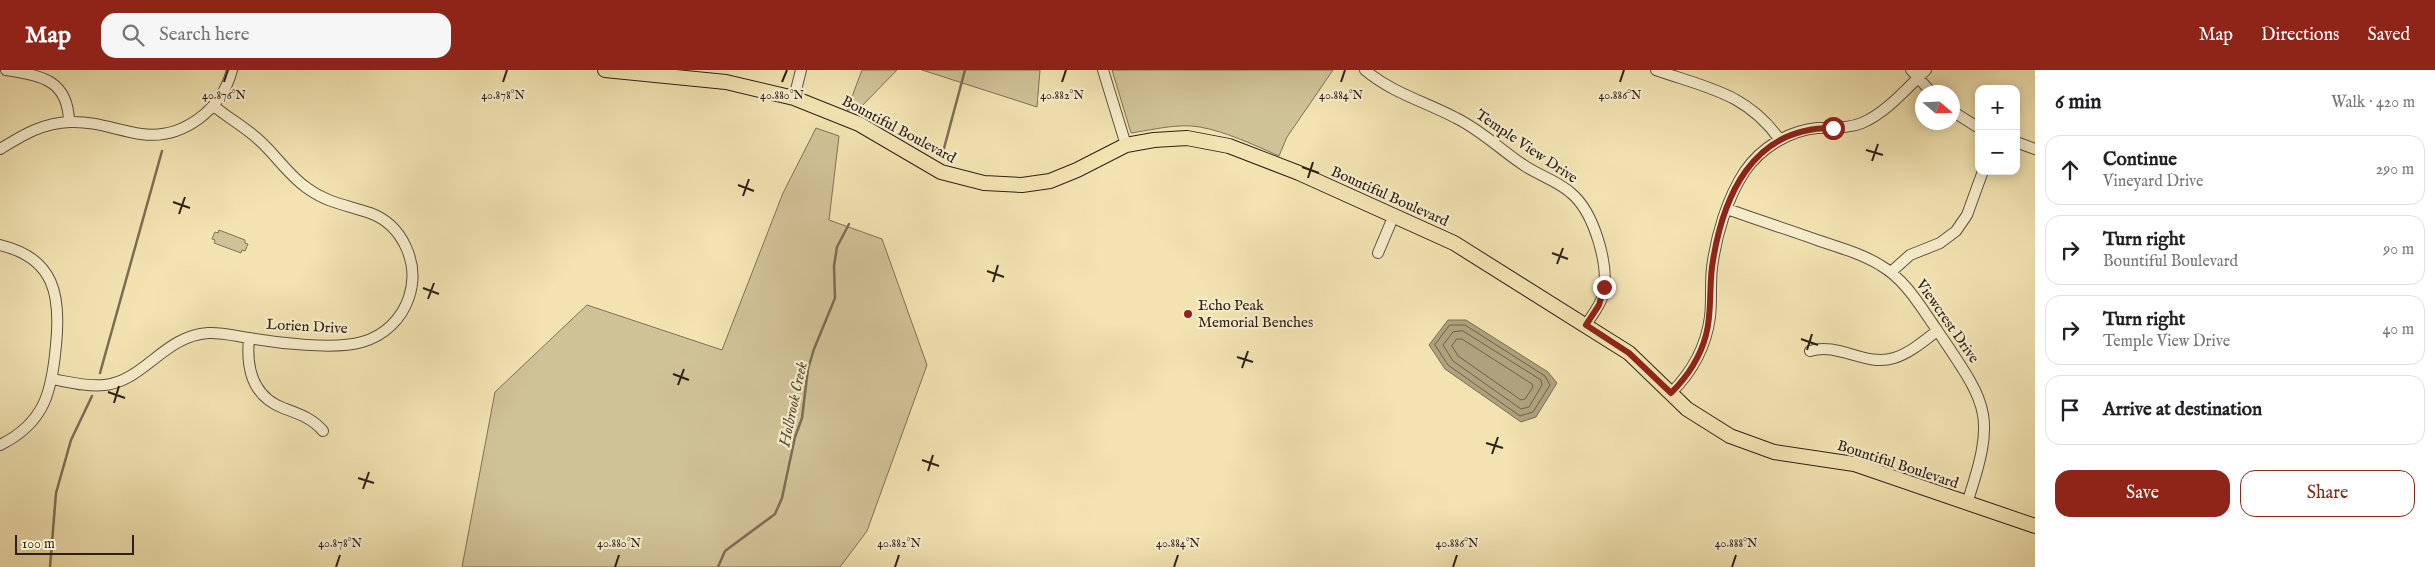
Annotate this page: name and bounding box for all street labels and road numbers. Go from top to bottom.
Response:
street label: Bountiful Boulevard [838,91,960,168]
street label: Temple View Drive [1472,105,1581,188]
street label: Bountiful Boulevard [1328,162,1452,231]
street label: Viewcrest Drive [1911,275,1984,367]
street label: Lorien Drive [266,315,348,338]
street label: Bountiful Boulevard [1835,436,1962,493]

